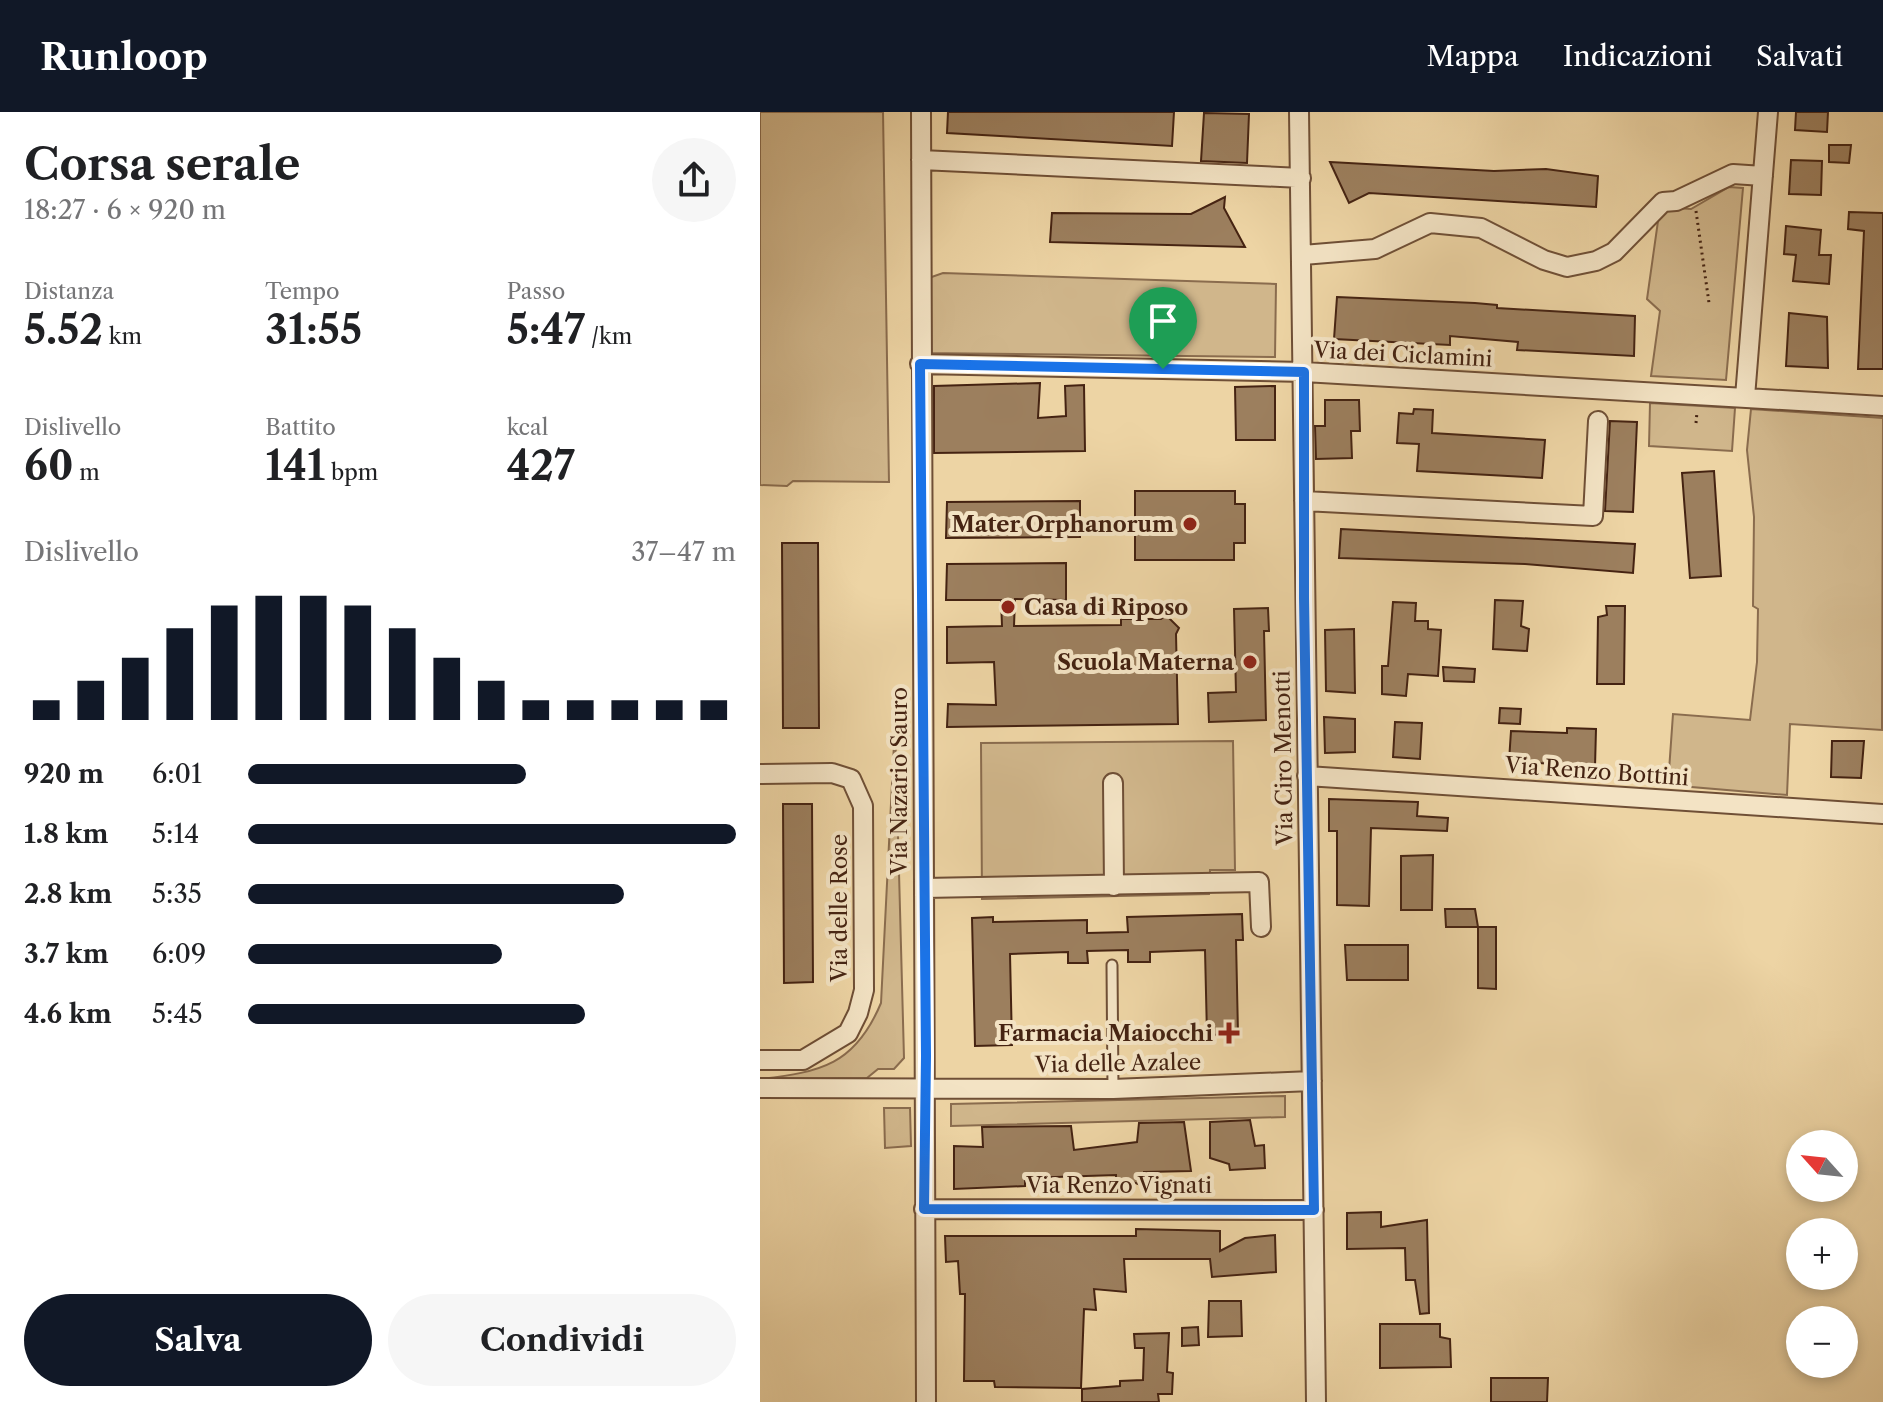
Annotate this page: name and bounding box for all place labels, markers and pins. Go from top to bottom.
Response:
pin [1129,287,1197,369]
place label: Mater Orphanorum [951,511,1174,538]
marker: Mater Orphanorum [1181,515,1199,533]
place label: Casa di Riposo [1024,594,1188,621]
marker: Casa di Riposo [999,598,1017,616]
place label: Scuola Materna [1057,649,1234,676]
marker: Scuola Materna [1241,653,1259,671]
place label: Farmacia Maiocchi [998,1020,1213,1047]
marker: Farmacia Maiocchi [1220,1024,1238,1042]

